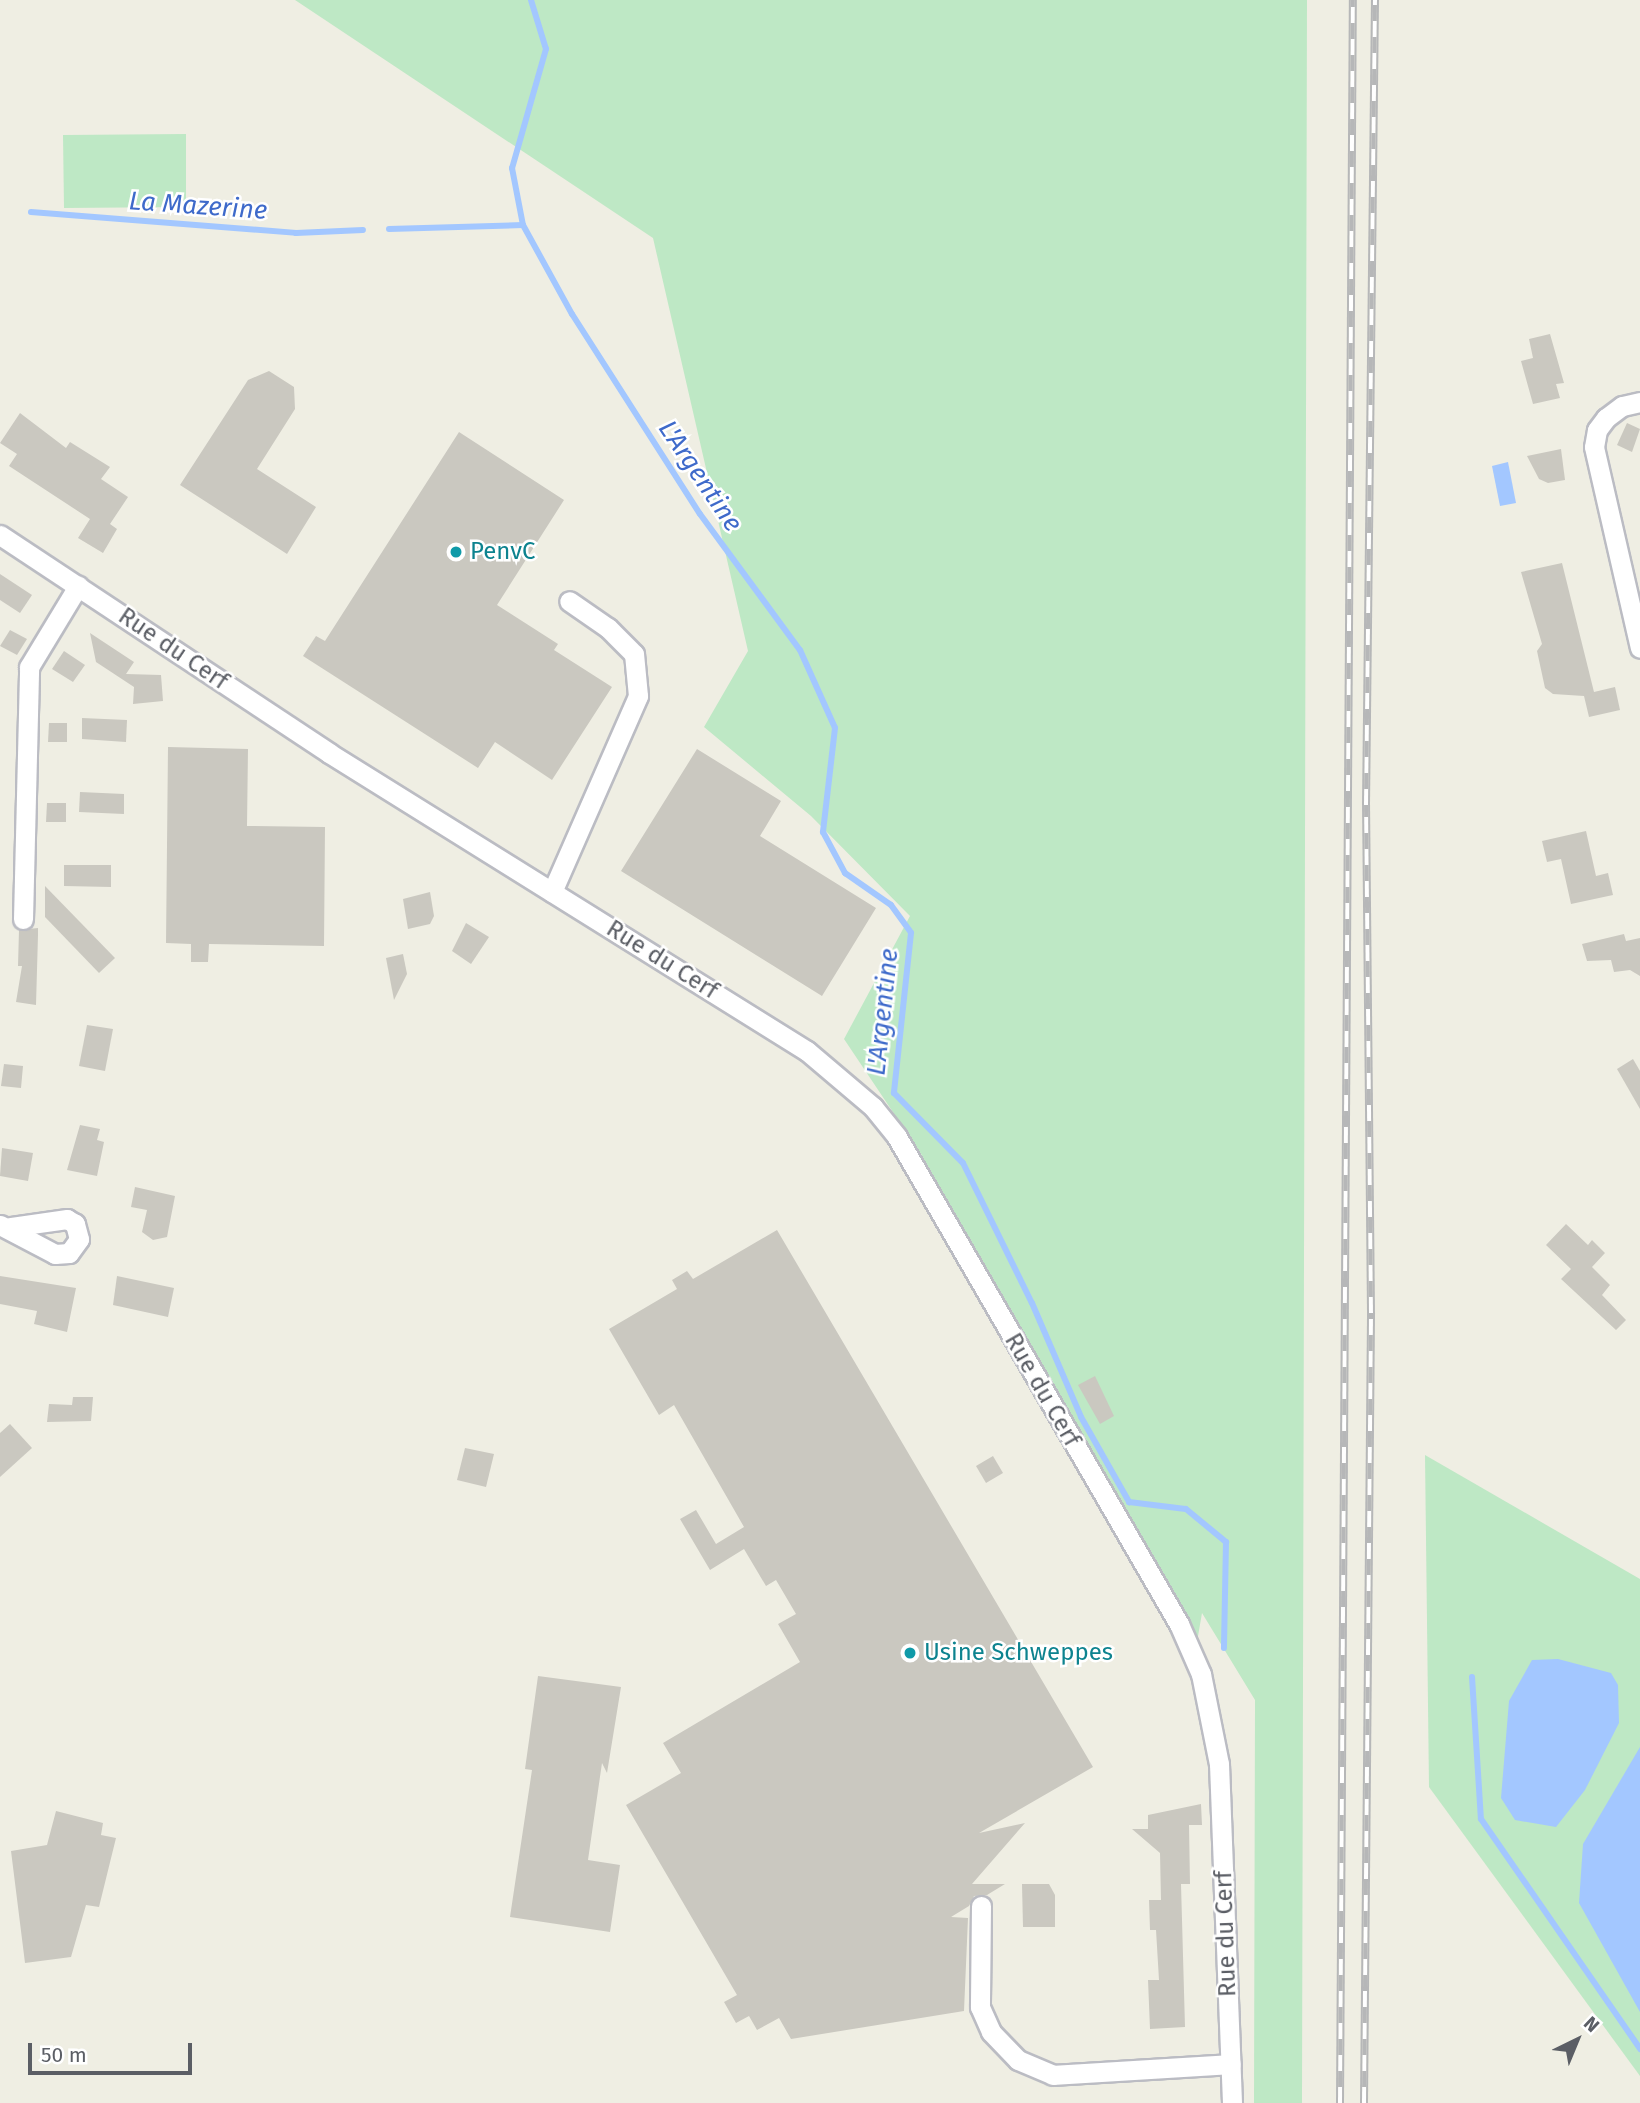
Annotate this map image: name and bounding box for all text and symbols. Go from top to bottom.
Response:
water label: La Mazerine [128,186,268,226]
water label: L'Argentine [651,414,749,538]
place label: PenvC [470,538,535,566]
marker: PenvC [448,544,464,560]
street label: Rue du Cerf [113,602,233,696]
street label: Rue du Cerf [601,914,723,1006]
water label: L'Argentine [861,947,905,1077]
street label: Rue du Cerf [998,1328,1086,1452]
place label: Usine Schweppes [924,1639,1113,1667]
marker: Usine Schweppes [902,1645,918,1661]
street label: Rue du Cerf [1209,1871,1243,1997]
north arrow [1542,2005,1612,2075]
text: N [1579,2012,1604,2037]
scale bar [32,2030,196,2074]
text: 50 m [41,2042,87,2068]

